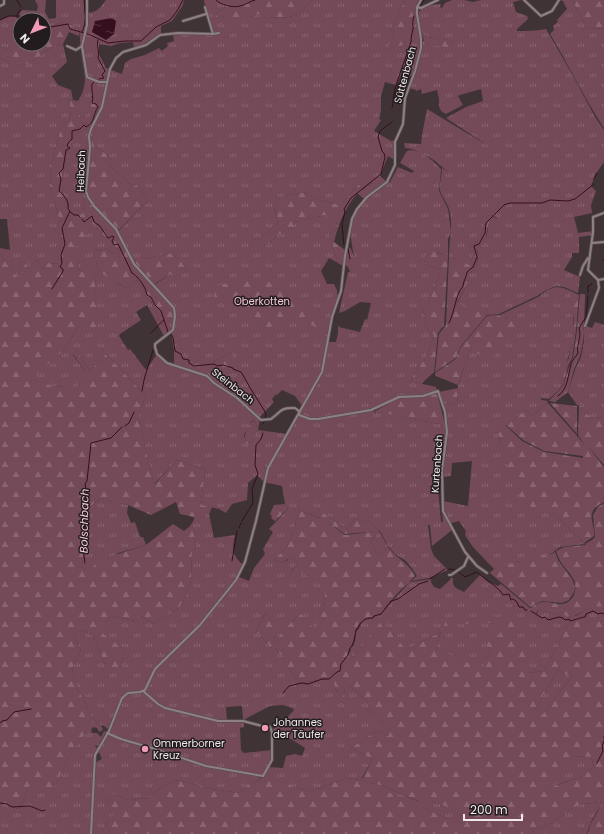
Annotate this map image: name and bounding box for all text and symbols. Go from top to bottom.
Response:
north arrow [12,12,52,52]
text: N [16,30,33,47]
street label: Süttenbach [390,45,420,105]
street label: Heibach [73,150,89,192]
park label: Oberkotten [234,294,290,309]
street label: Steinbach [208,365,258,407]
street label: Kurtenbach [427,434,447,494]
water label: Bolschbach [75,489,93,553]
place label: Johannes der Täufer [273,715,324,742]
marker: Johannes der Täufer [260,723,270,733]
place label: Ommerborner Kreuz [153,736,225,763]
marker: Ommerborner Kreuz [140,744,150,754]
scale bar [464,796,522,822]
text: 200 m [470,801,508,818]

